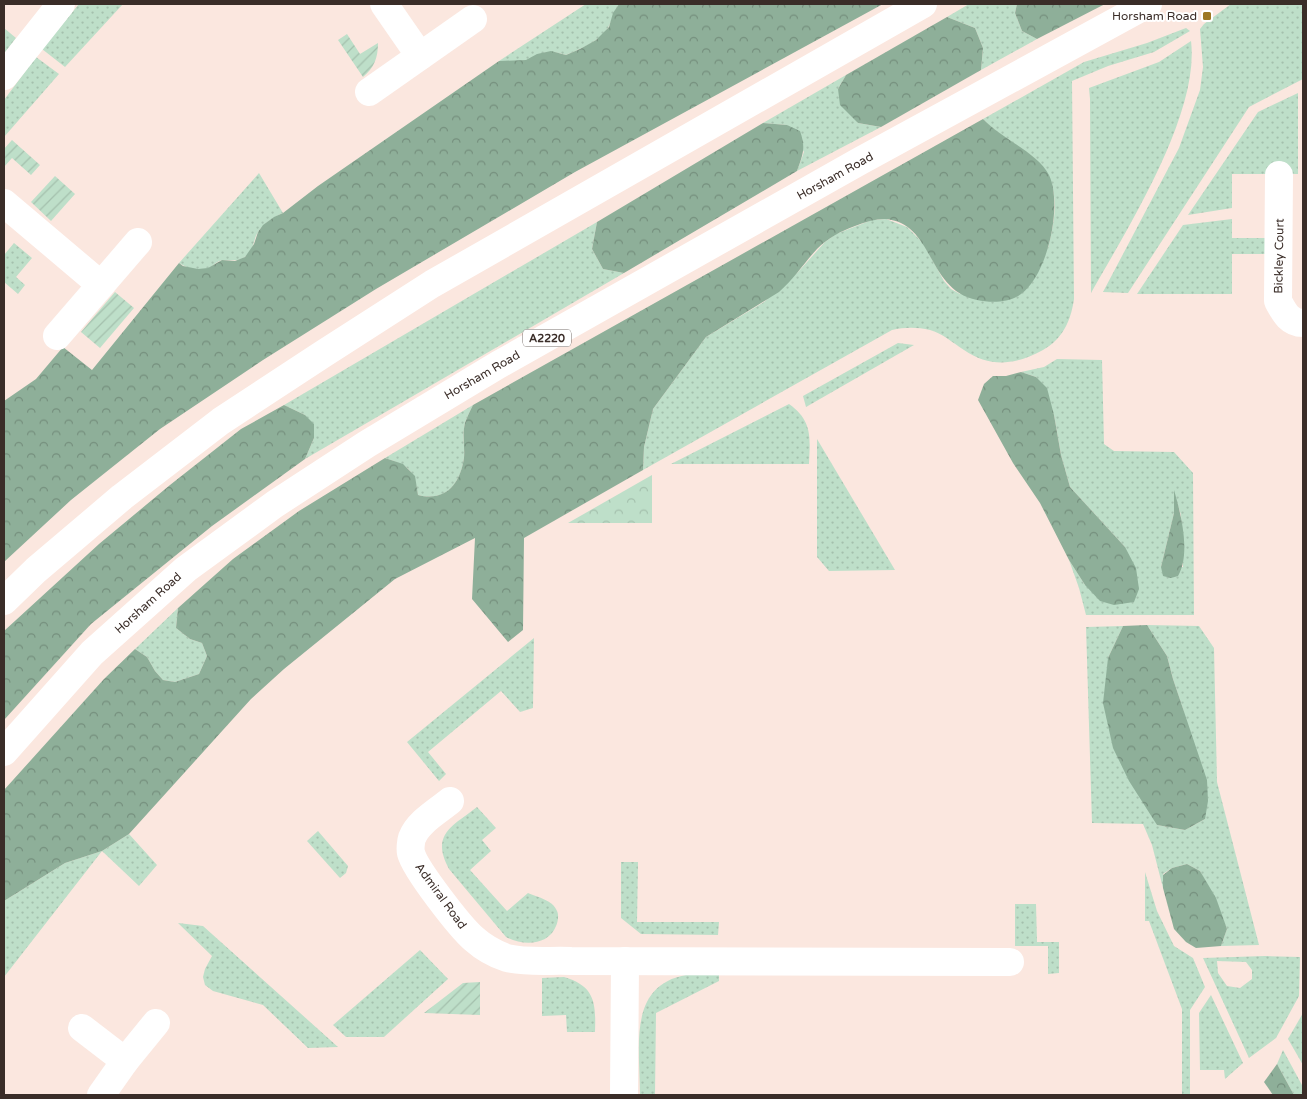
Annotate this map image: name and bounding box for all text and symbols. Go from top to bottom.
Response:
place label: Horsham Road [1112,9,1197,23]
marker: Horsham Road [1201,10,1213,22]
street label: Horsham Road [794,149,876,203]
street label: Bickley Court [1271,218,1287,294]
road number: A2220 [523,329,571,346]
street label: Horsham Road [442,348,522,402]
street label: Horsham Road [112,569,184,637]
street label: Admiral Road [412,860,470,932]

